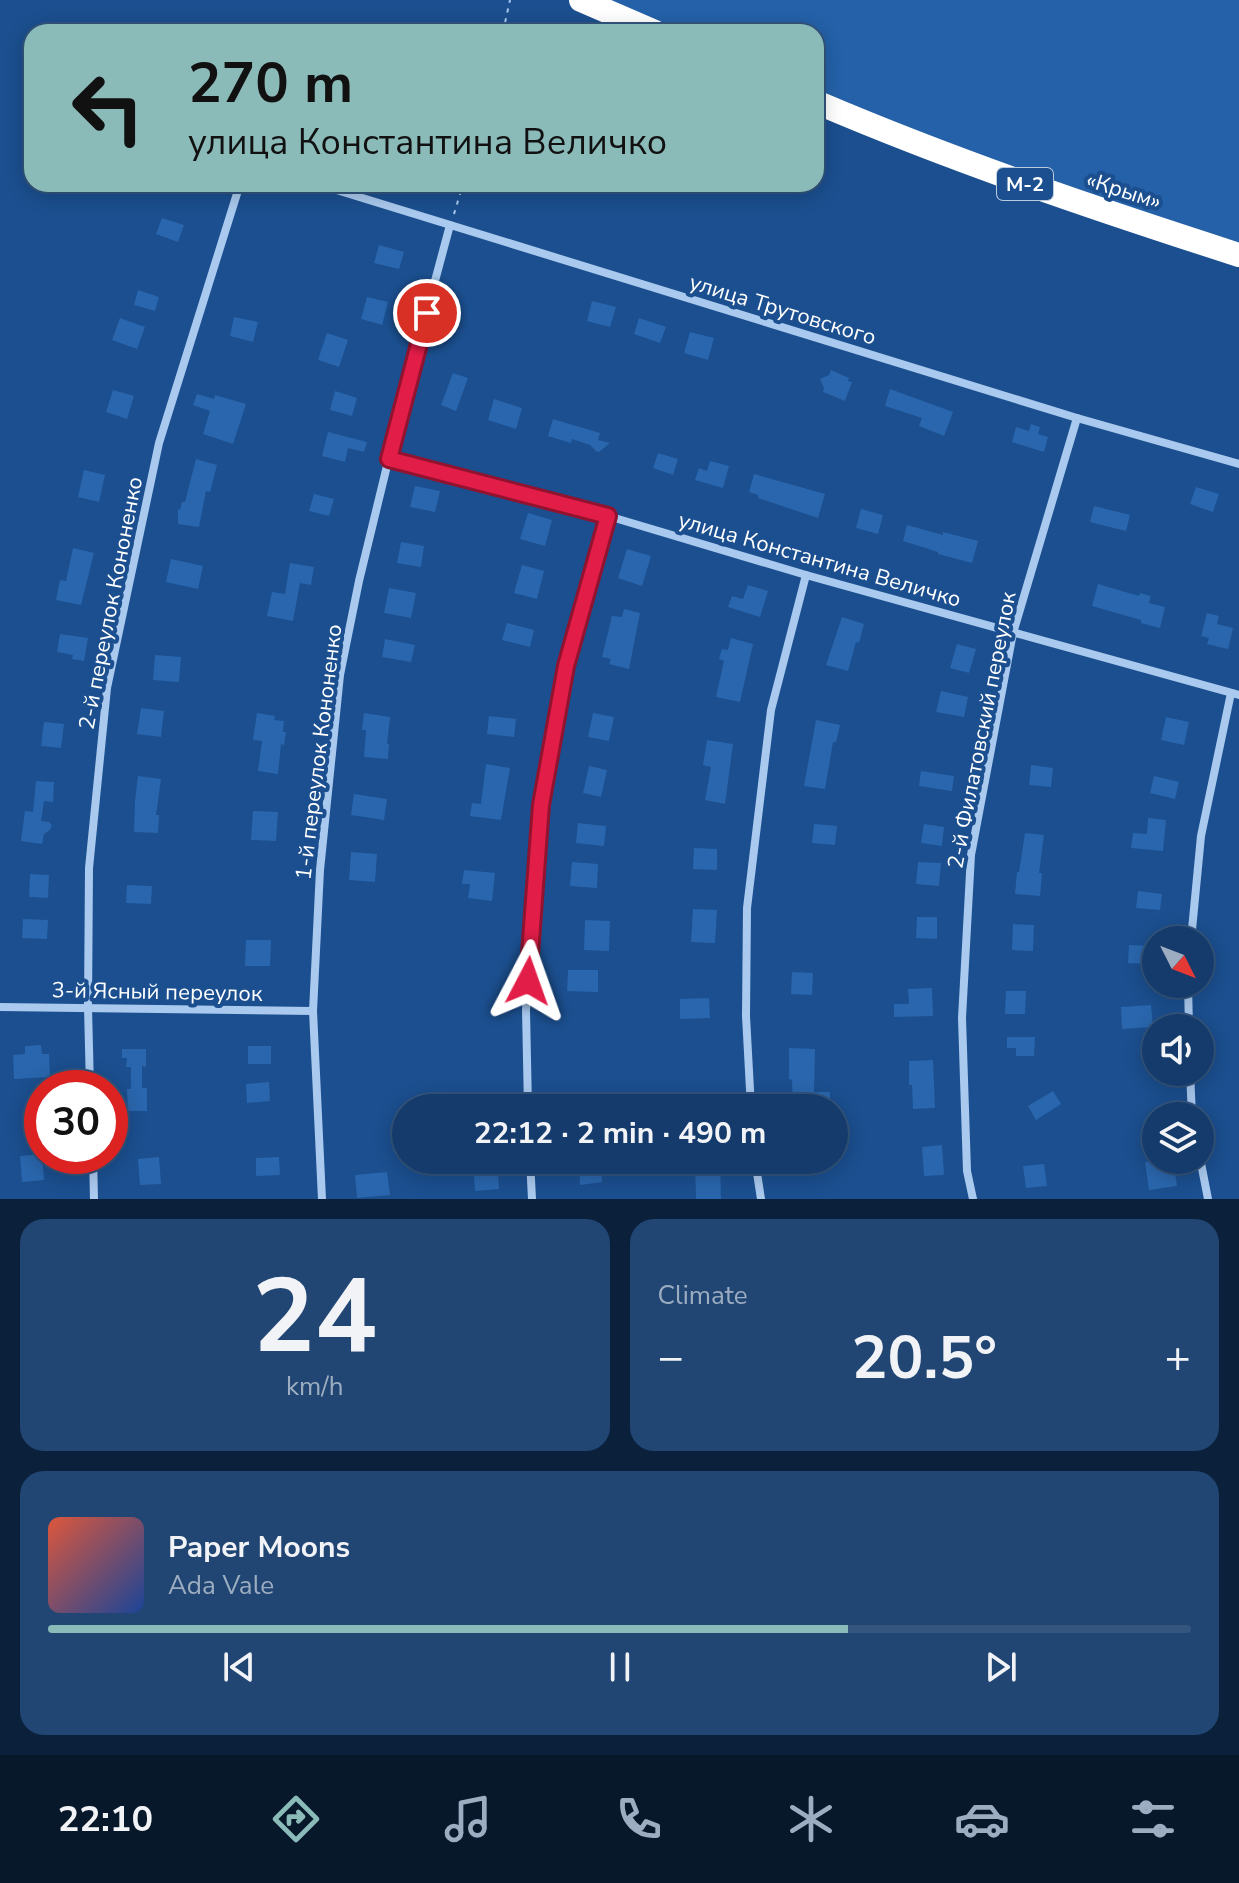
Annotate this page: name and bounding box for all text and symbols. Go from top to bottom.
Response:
text: 270 m [188,45,353,122]
icon: left [56,56,160,160]
text: улица Константина Величко [188,118,667,167]
street label: «Крым» [1082,165,1165,217]
road number: М-2 [997,168,1053,200]
street label: улица Трутовского [686,267,880,353]
pin [393,279,461,347]
icon: arrive [405,291,449,335]
street label: 2-й переулок Кононенко [72,474,150,732]
street label: улица Константина Величко [675,505,965,615]
street label: 2-й Филатовский переулок [940,589,1024,871]
street label: 1-й переулок Кононенко [288,623,350,882]
north arrow [1142,926,1214,998]
map controls [1142,926,1214,1174]
position arrow [486,939,570,1023]
street label: 3-й Ясный переулок [51,975,263,1009]
button: sound [1142,1014,1214,1086]
speed limit sign: 30 [24,1070,128,1174]
button: layers [1142,1102,1214,1174]
text: 22:12 · 2 min · 490 m [474,1113,766,1154]
text: 24 [252,1246,377,1388]
text: Climate [658,1278,748,1313]
text: 20.5° [851,1317,997,1399]
text: − [658,1328,684,1388]
text: + [1165,1328,1191,1388]
text: km/h [286,1369,343,1404]
text: Paper Moons [168,1527,350,1568]
text: Ada Vale [168,1568,274,1603]
icon: previous [217,1645,261,1689]
icon: pause [598,1645,642,1689]
icon: next [979,1645,1023,1689]
icon: directions [268,1791,324,1847]
icon: music [440,1791,496,1847]
icon: phone [611,1791,667,1847]
icon: climate [783,1791,839,1847]
icon: car [954,1791,1010,1847]
icon: filters [1125,1791,1181,1847]
text: 22:10 [58,1795,153,1844]

